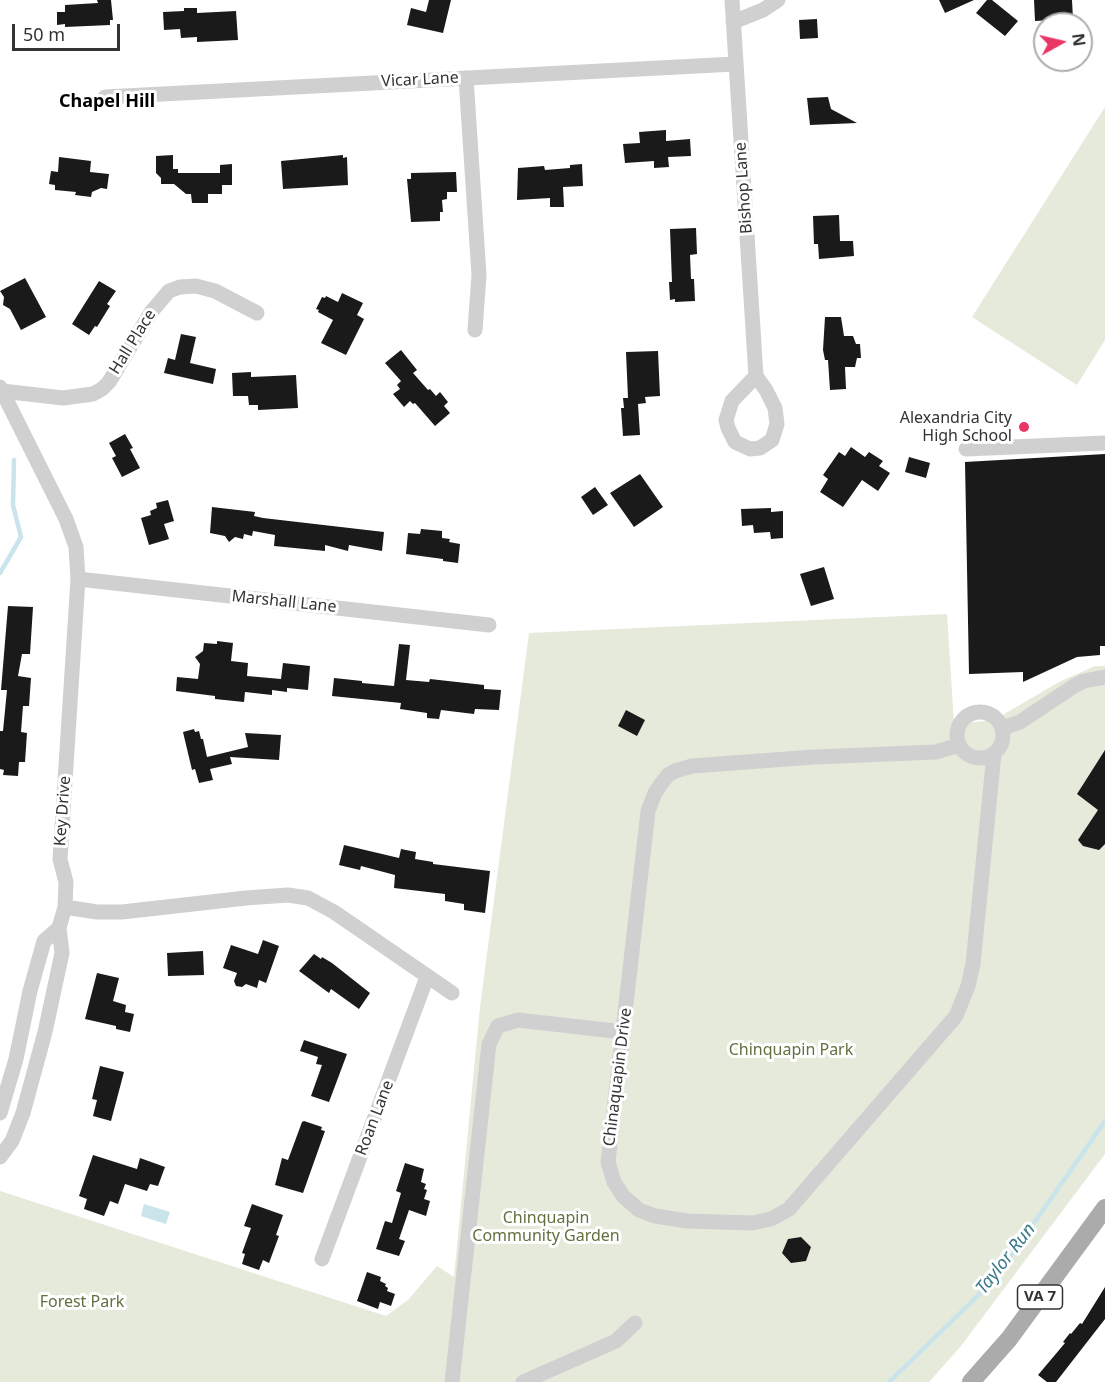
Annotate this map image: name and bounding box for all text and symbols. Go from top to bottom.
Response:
scale bar [15,12,123,50]
north arrow [1033,12,1093,72]
text: 50 m [23,22,65,46]
text: N [1067,32,1091,48]
street label: Vicar Lane [381,68,459,92]
district label: Chapel Hill [59,91,155,113]
street label: Bishop Lane [731,141,757,235]
street label: Hall Place [106,306,160,378]
place label: Alexandria City High School [900,408,1012,446]
marker: Alexandria City High School [1017,420,1031,434]
street label: Marshall Lane [231,587,337,617]
street label: Key Drive [51,775,75,847]
street label: Chinaquapin Drive [600,1007,636,1147]
park label: Chinquapin Park [729,1040,853,1060]
street label: Roan Lane [352,1078,398,1158]
park label: Chinquapin Community Garden [472,1208,620,1246]
water label: Taylor Run [972,1219,1040,1299]
road number: VA 7 [1018,1285,1062,1309]
park label: Forest Park [40,1292,124,1312]

